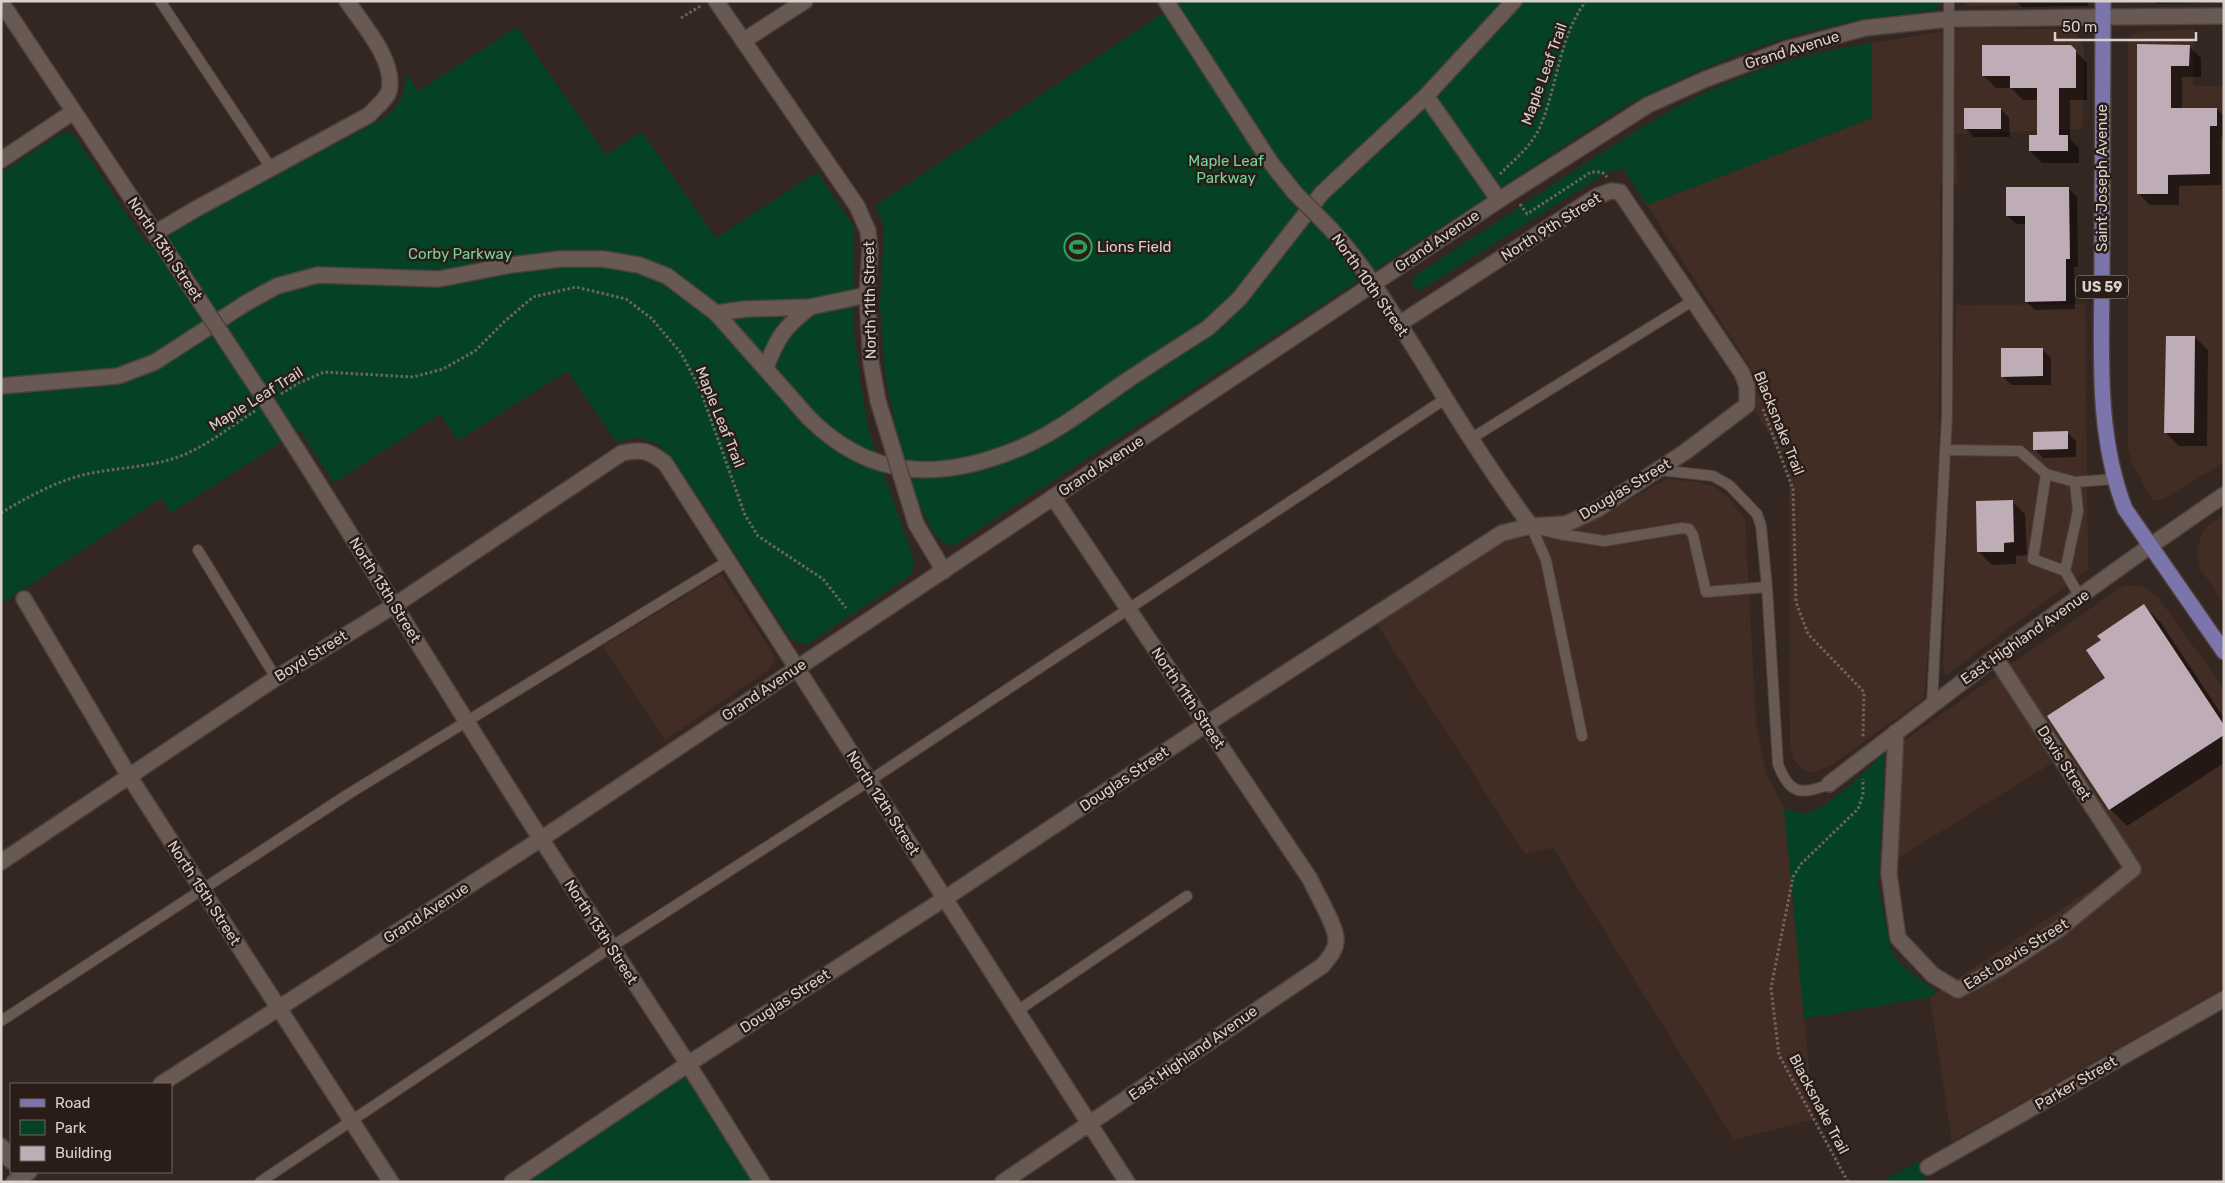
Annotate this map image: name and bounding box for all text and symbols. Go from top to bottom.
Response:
scale bar [2055,10,2196,42]
text: 50 m [2062,18,2097,36]
street label: Maple Leaf Trail [1517,21,1571,127]
street label: Grand Avenue [1743,27,1841,73]
street label: Saint Joseph Avenue [2093,104,2111,252]
park label: Maple Leaf Parkway [1188,152,1264,187]
street label: North 9th Street [1498,189,1604,265]
street label: North 13th Street [124,194,206,304]
street label: Grand Avenue [1391,206,1483,276]
street label: North 10th Street [1328,230,1412,340]
sports icon: Lions Field [1063,232,1093,262]
place label: Lions Field [1097,238,1171,256]
street label: North 11th Street [860,241,880,359]
park label: Corby Parkway [408,245,512,263]
road number: US 59 [2076,276,2128,298]
street label: Maple Leaf Trail [206,363,306,435]
street label: Maple Leaf Trail [692,364,748,470]
street label: Blacksnake Trail [1750,368,1808,478]
street label: Grand Avenue [1055,432,1147,500]
street label: Douglas Street [1576,455,1674,523]
street label: North 13th Street [345,534,425,646]
street label: East Highland Avenue [1957,586,2093,688]
street label: Boyd Street [271,626,351,685]
street label: North 11th Street [1147,644,1229,752]
street label: Grand Avenue [718,655,810,725]
street label: Davis Street [2033,722,2095,804]
street label: Douglas Street [1076,743,1172,815]
street label: North 12th Street [843,747,923,859]
street label: North 15th Street [164,837,245,949]
street label: North 13th Street [561,876,642,988]
street label: Grand Avenue [380,879,472,947]
street label: East Davis Street [1960,915,2072,993]
street label: Douglas Street [737,965,833,1037]
street label: East Highland Avenue [1125,1002,1261,1104]
street label: Blacksnake Trail [1785,1051,1853,1157]
street label: Parker Street [2032,1052,2120,1114]
legend [10,1083,172,1173]
text: Road [55,1094,91,1112]
text: Park [55,1119,86,1137]
text: Building [55,1144,112,1162]

